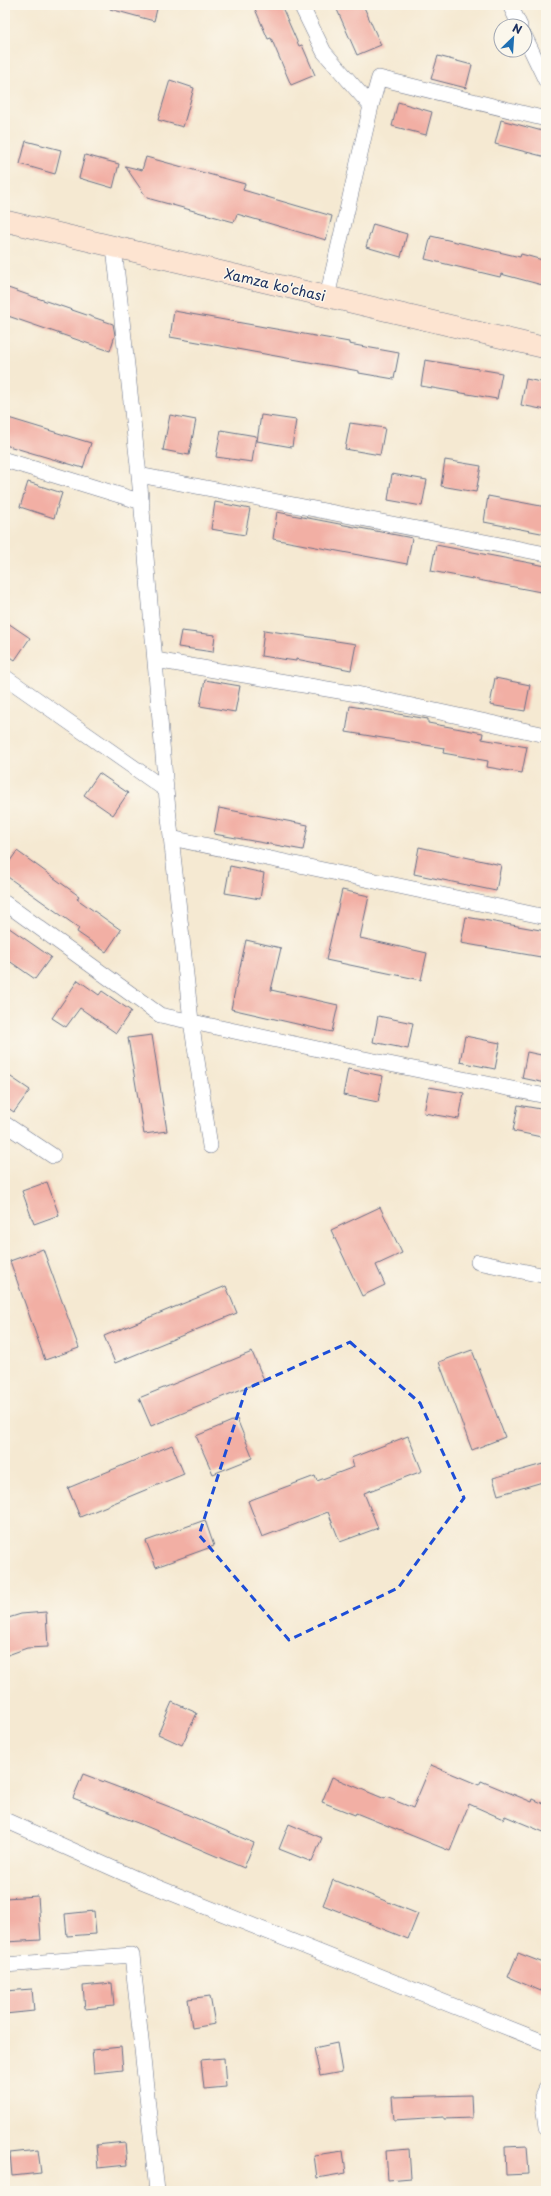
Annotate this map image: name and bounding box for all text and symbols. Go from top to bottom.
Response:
north arrow [493,18,533,58]
text: N [510,19,525,38]
street label: Xamza ko'chasi [222,263,328,306]

